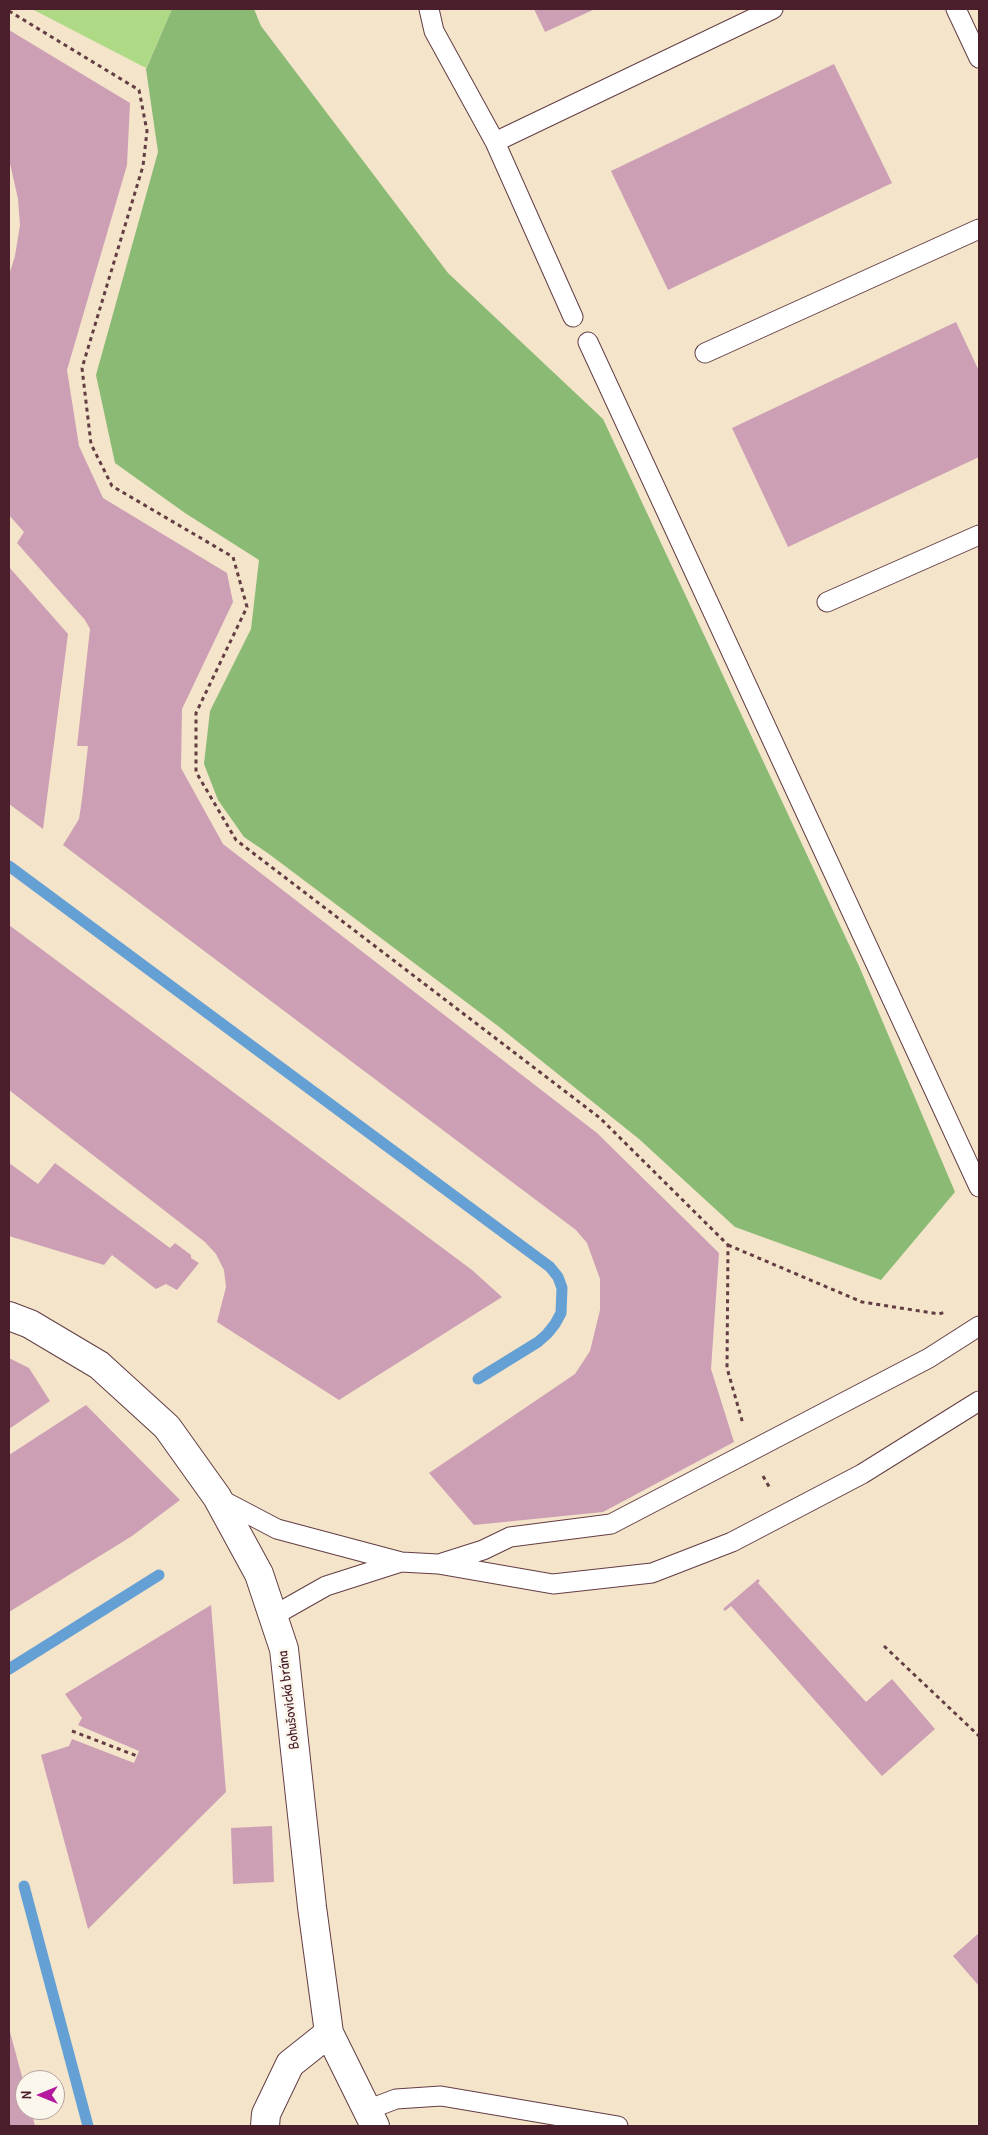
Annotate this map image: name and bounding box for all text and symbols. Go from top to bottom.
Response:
street label: Bohušovická brána [274,1650,304,1750]
north arrow [15,2070,65,2120]
text: N [16,2091,35,2099]

